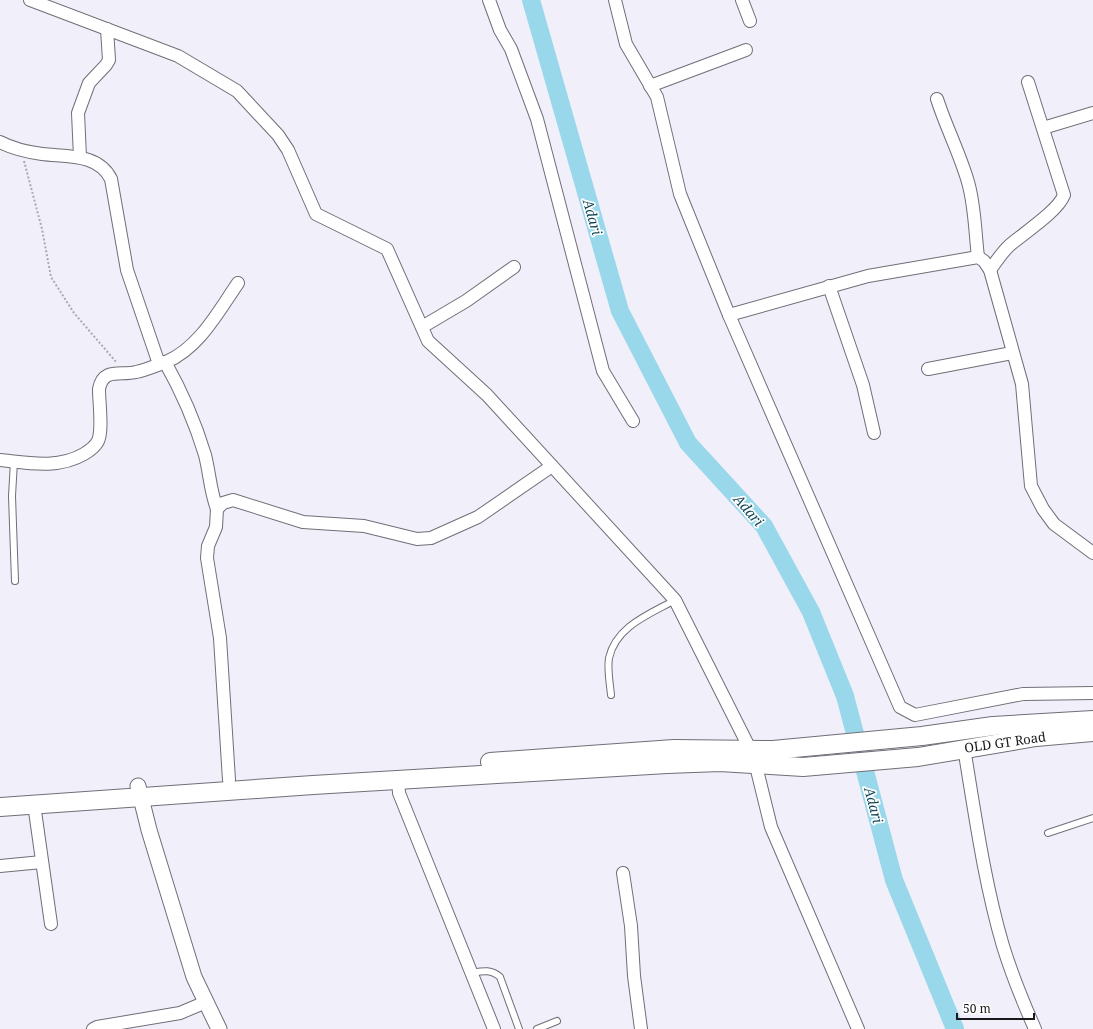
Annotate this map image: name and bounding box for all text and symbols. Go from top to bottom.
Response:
water label: Adari [579,196,607,238]
water label: Adari [729,489,769,531]
street label: OLD GT Road [963,727,1047,757]
water label: Adari [860,784,888,826]
scale bar [957,995,1034,1021]
text: 50 m [963,1000,991,1017]

